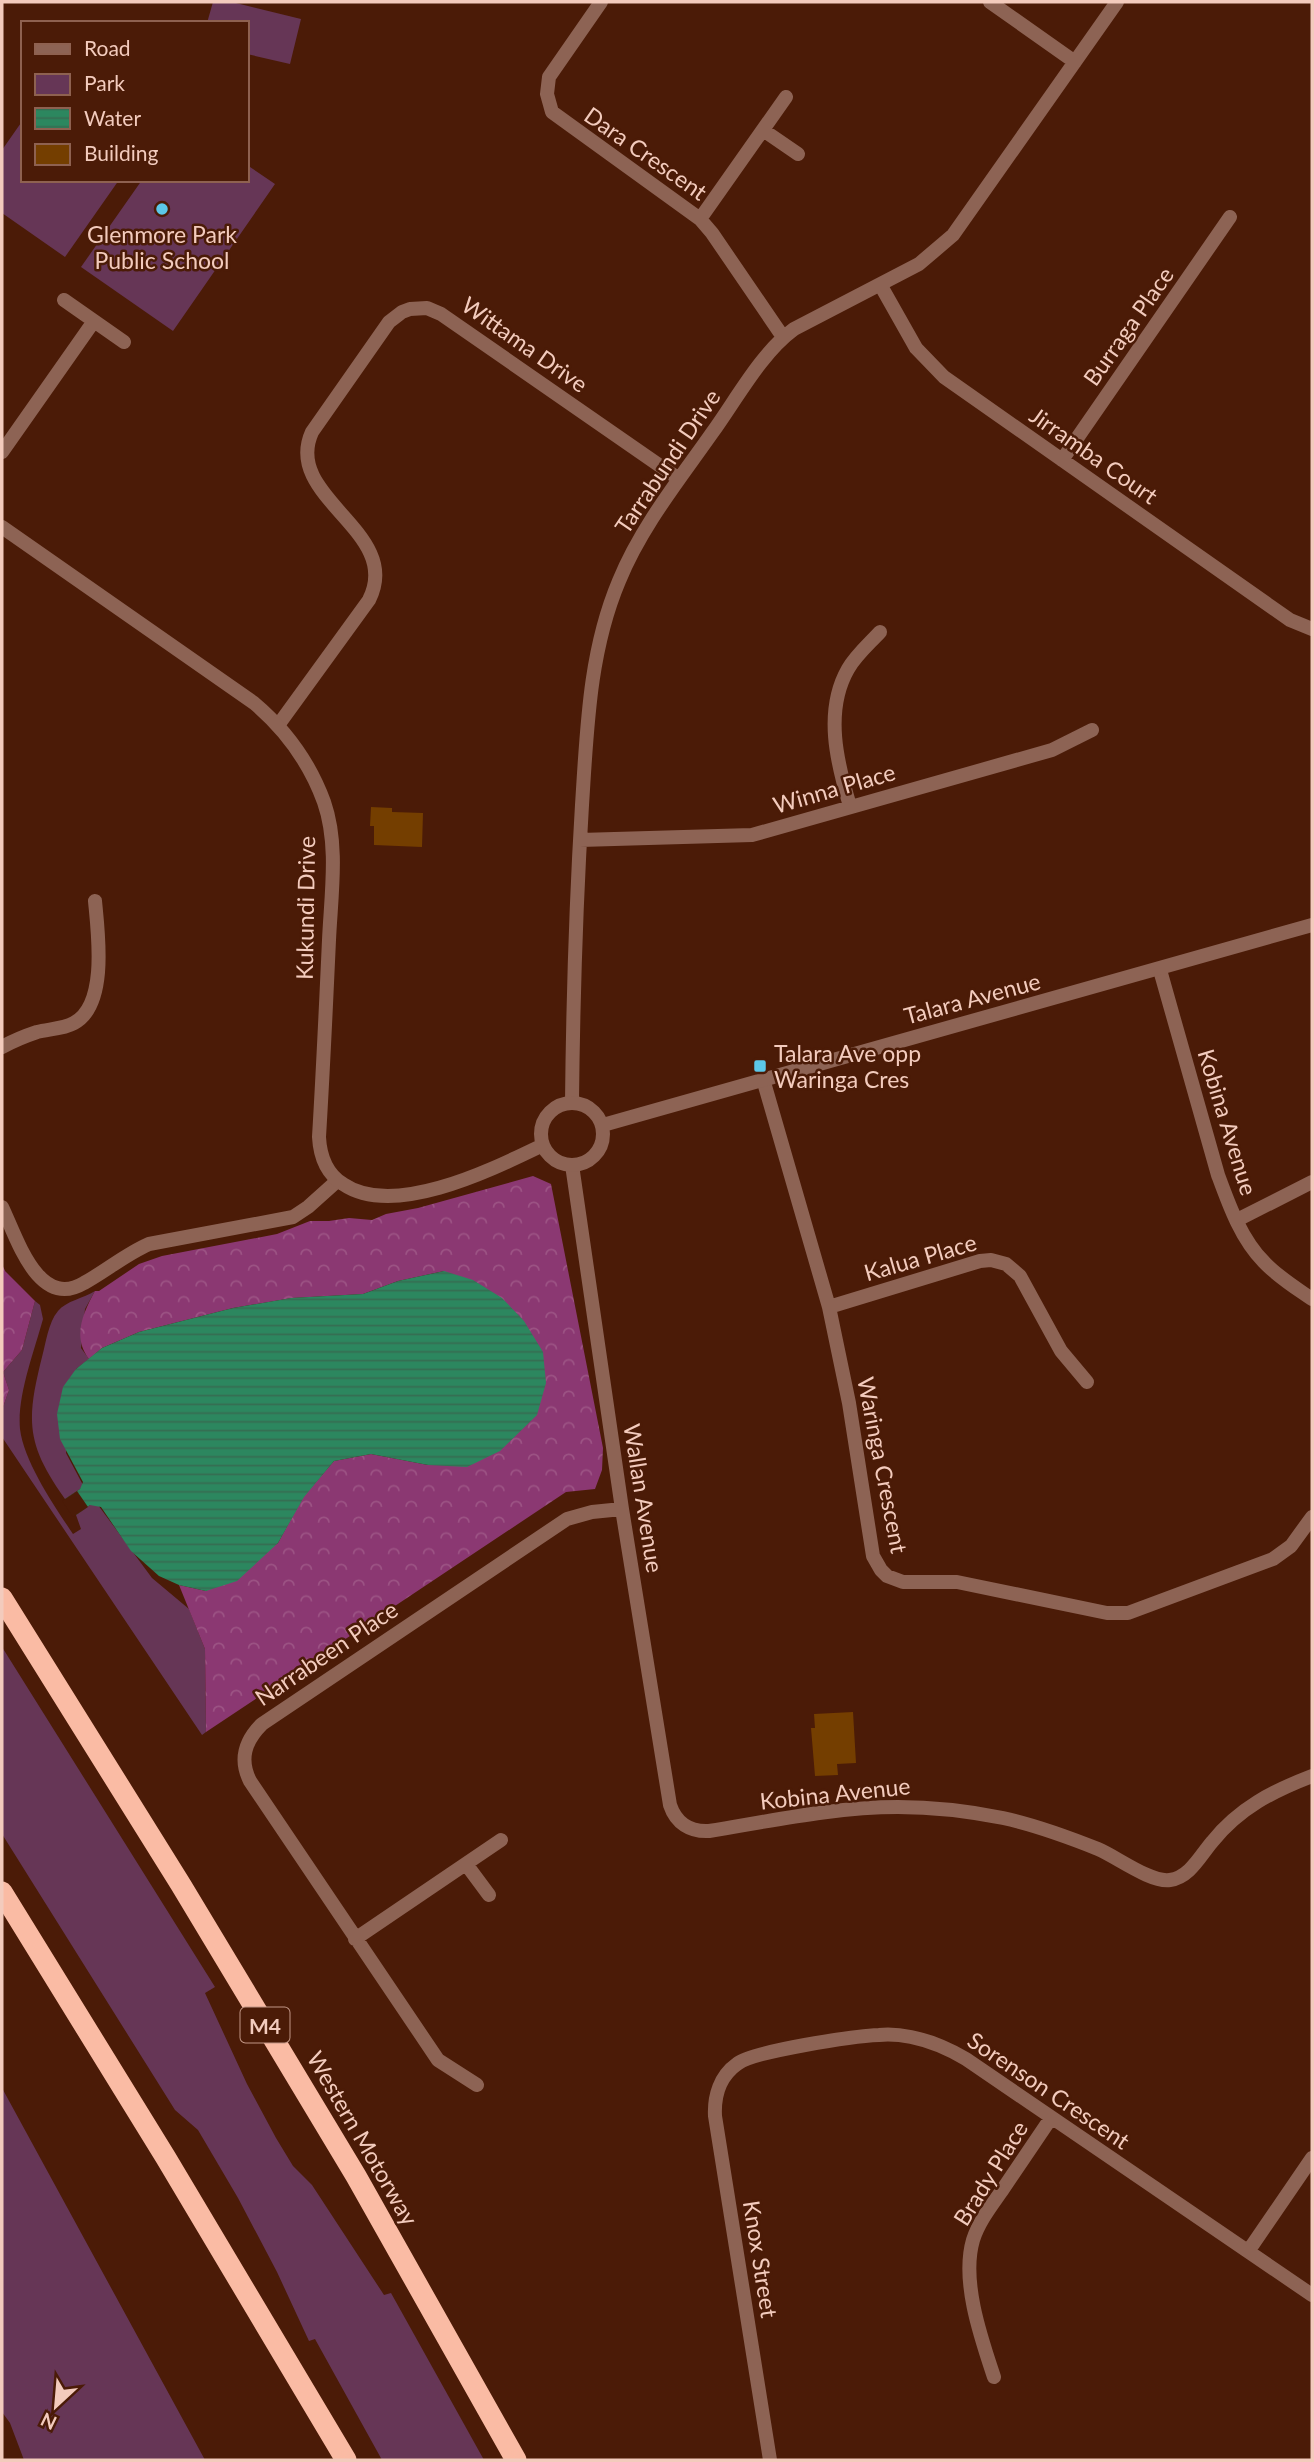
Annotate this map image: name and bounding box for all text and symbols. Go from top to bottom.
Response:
legend [21,21,248,182]
text: Road [84,35,131,60]
text: Park [84,70,125,95]
street label: Dara Crescent [579,100,713,206]
text: Water [84,105,141,130]
text: Building [84,140,159,165]
marker: Glenmore Park Public School [154,201,170,217]
place label: Glenmore Park Public School [87,220,237,274]
street label: Burraga Place [1077,261,1179,391]
street label: Wittama Drive [457,290,593,398]
street label: Tarrabundi Drive [608,384,726,538]
street label: Jirramba Court [1025,401,1164,510]
street label: Winna Place [770,757,898,819]
street label: Kukundi Drive [290,836,320,980]
street label: Talara Avenue [901,966,1043,1030]
place label: Talara Ave opp Waringa Cres [774,1039,921,1093]
street label: Kobina Avenue [1192,1046,1264,1198]
marker: Talara Ave opp Waringa Cres [752,1058,768,1074]
street label: Kalua Place [861,1228,979,1286]
street label: Waringa Crescent [852,1374,914,1556]
street label: Wallan Avenue [618,1422,670,1574]
street label: Narrabeen Place [249,1595,403,1711]
street label: Kobina Avenue [758,1771,912,1815]
road number: M4 [240,2008,290,2042]
street label: Sorenson Crescent [963,2025,1136,2155]
street label: Western Motorway [302,2046,424,2230]
street label: Brady Place [947,2116,1033,2230]
street label: Knox Street [738,2198,784,2320]
north arrow [21,2371,91,2441]
text: N [37,2408,60,2435]

